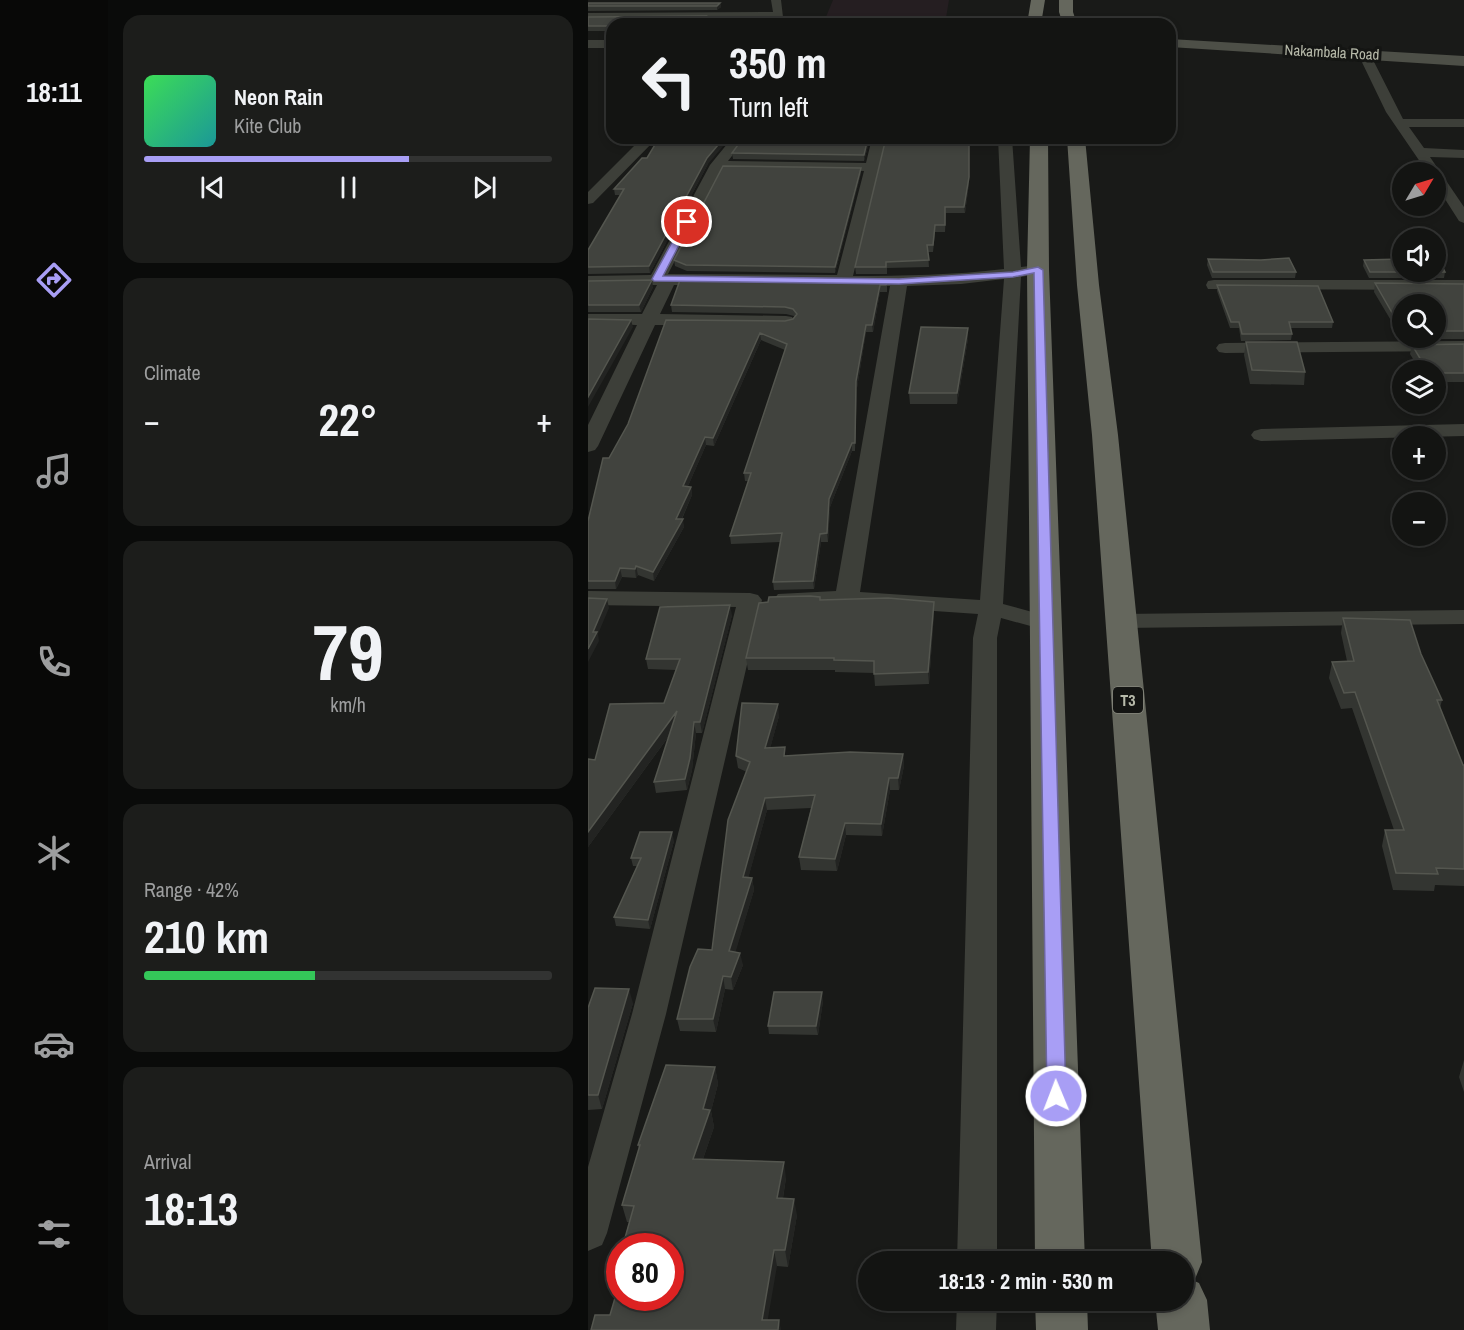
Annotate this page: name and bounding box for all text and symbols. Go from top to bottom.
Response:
text: 350 m [729,35,827,91]
street label: Nakambala Road [1284,39,1380,65]
icon: left [630,42,708,120]
text: 18:11 [26,74,82,110]
text: Neon Rain [234,82,323,112]
text: Turn left [729,89,808,125]
text: Kite Club [234,112,301,139]
north arrow [1392,162,1446,216]
map controls [1392,162,1446,546]
icon: previous [196,171,229,204]
icon: pause [332,171,365,204]
icon: next [468,171,501,204]
pin [661,196,712,247]
icon: arrive [670,205,703,238]
button: sound [1392,228,1446,282]
icon: directions [33,259,75,301]
button: search [1392,294,1446,348]
text: Climate [144,359,201,386]
button: layers [1392,360,1446,414]
text: 22° [318,389,378,450]
text: − [144,398,160,442]
text: + [536,398,552,442]
button: + [1392,426,1446,480]
icon: music [33,450,75,492]
button: − [1392,492,1446,546]
text: 79 [312,599,384,704]
icon: phone [33,641,75,683]
road number: T3 [1113,687,1143,713]
text: km/h [330,691,366,718]
icon: climate [33,832,75,874]
text: Range · 42% [144,876,239,903]
text: 210 km [144,906,269,967]
icon: car [33,1023,75,1065]
position arrow [1024,1064,1088,1128]
text: Arrival [144,1148,191,1175]
text: 18:13 [144,1178,238,1239]
icon: filters [33,1213,75,1255]
speed limit sign: 80 [606,1233,684,1311]
text: 18:13 · 2 min · 530 m [939,1266,1113,1296]

